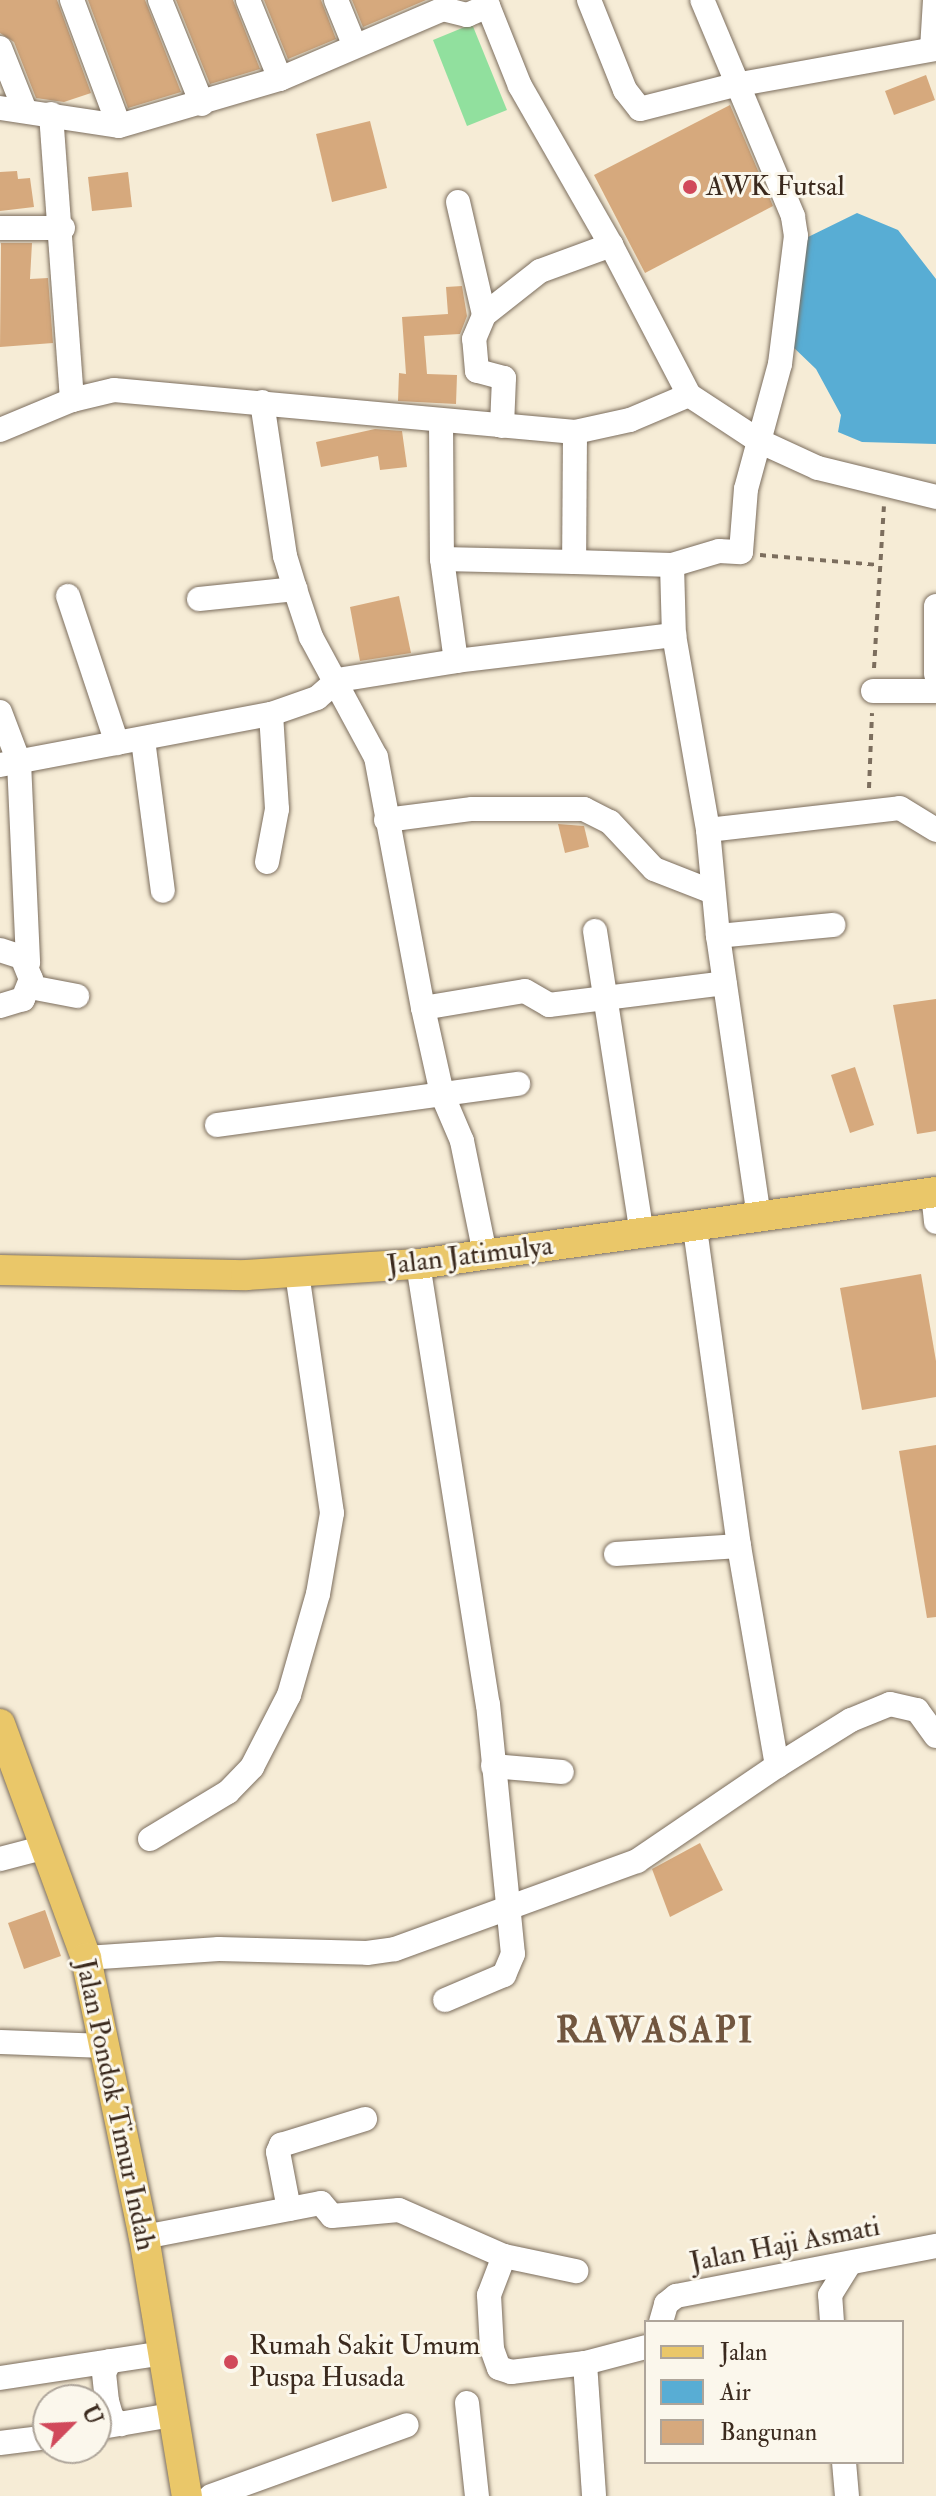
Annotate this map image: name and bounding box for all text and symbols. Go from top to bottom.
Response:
place label: AWK Futsal [706,170,845,204]
marker: AWK Futsal [681,178,699,196]
street label: Jalan Jatimulya [385,1229,555,1283]
street label: Jalan Pondok Timur Indah [68,1956,162,2254]
district label: RAWASAPI [556,2009,754,2053]
street label: Jalan Haji Asmati [687,2210,883,2280]
legend [644,2320,904,2464]
place label: Rumah Sakit Umum Puspa Husada [249,2329,480,2395]
text: Jalan [720,2337,767,2368]
marker: Rumah Sakit Umum Puspa Husada [220,2351,242,2373]
text: Air [720,2377,751,2408]
north arrow [32,2384,112,2464]
text: U [76,2401,109,2429]
text: Bangunan [720,2417,817,2448]

